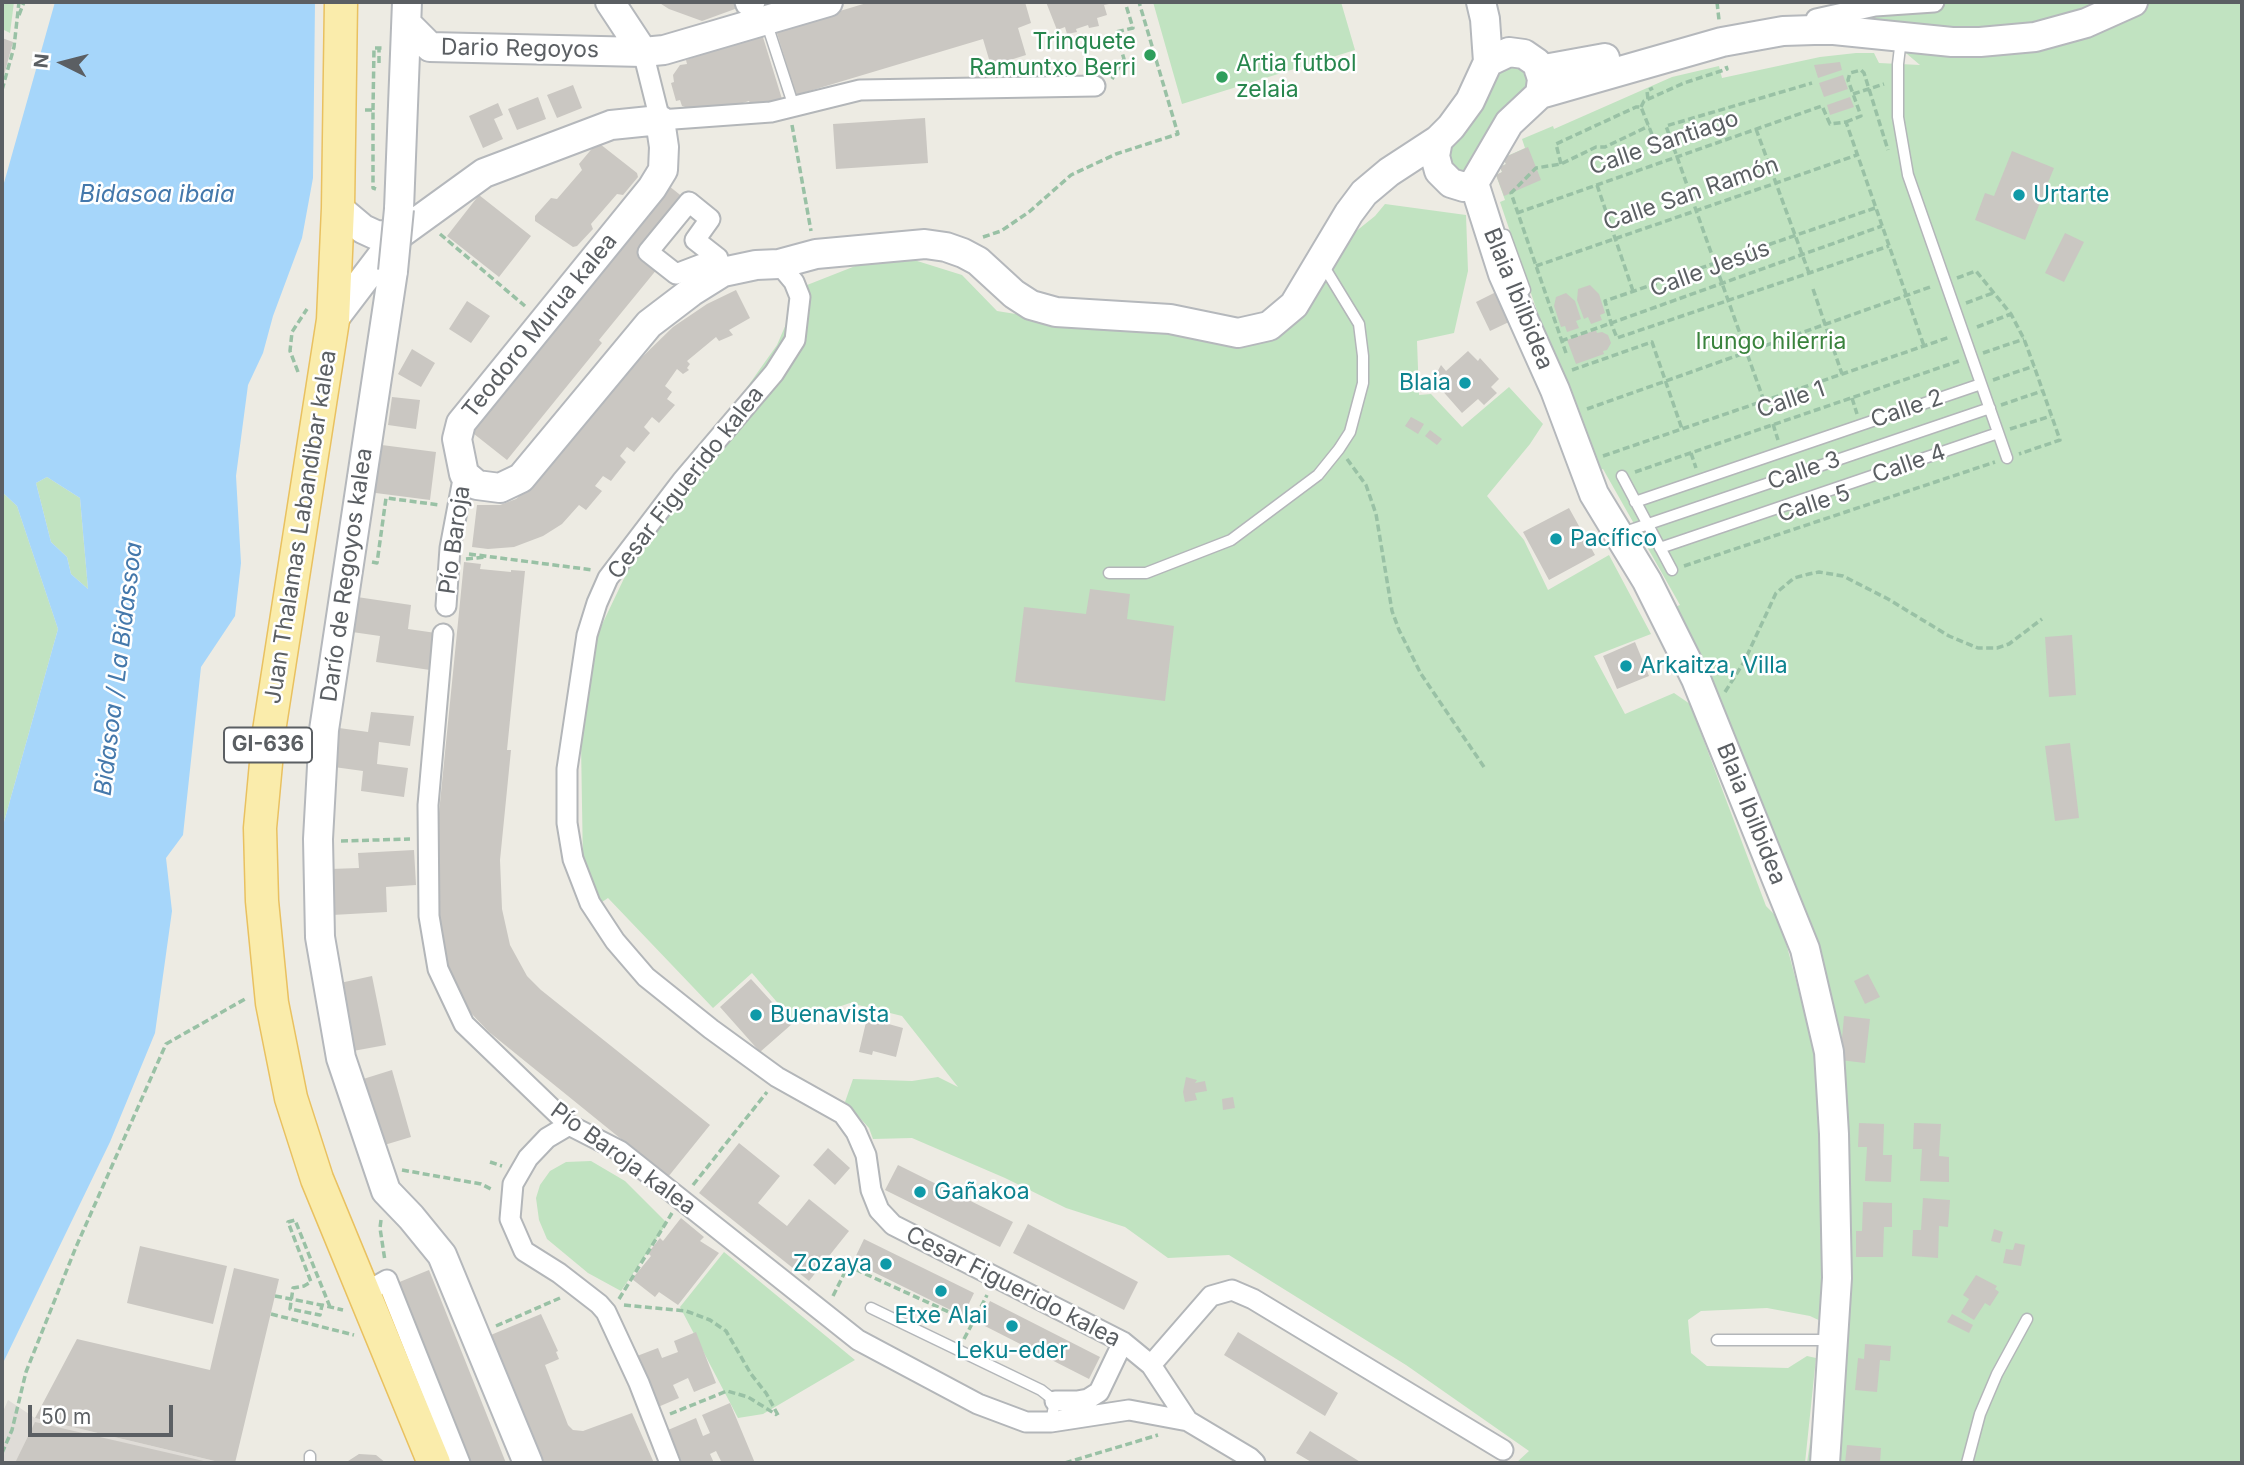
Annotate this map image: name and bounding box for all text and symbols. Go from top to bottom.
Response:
north arrow [28,28,98,98]
place label: Trinquete Ramuntxo Berri [969,28,1136,82]
street label: Dario Regoyos [441,34,599,64]
marker: Trinquete Ramuntxo Berri [1142,47,1158,63]
place label: Artia futbol zelaia [1236,50,1356,104]
text: N [29,52,54,69]
marker: Artia futbol zelaia [1214,69,1230,85]
street label: Calle Santiago [1586,105,1742,181]
street label: Calle San Ramón [1600,151,1782,237]
water label: Bidasoa ibaia [79,181,235,209]
place label: Urtarte [2033,181,2109,209]
marker: Urtarte [2011,187,2027,203]
street label: Blaia Ibilbidea [1477,224,1559,374]
street label: Teodoro Murua kalea [457,228,623,424]
street label: Calle Jesús [1646,235,1774,303]
park label: Irungo hilerria [1695,328,1847,356]
street label: Juan Thalamas Labandibar kalea [259,348,343,706]
place label: Blaia [1399,369,1451,397]
marker: Blaia [1457,375,1473,391]
street label: Calle 1 [1753,376,1829,424]
street label: Cesar Figuerido kalea [602,381,770,585]
street label: Calle 2 [1867,384,1947,434]
street label: Calle 4 [1869,439,1949,489]
street label: Darío de Regoyos kalea [316,446,378,704]
street label: Calle 3 [1764,446,1844,496]
street label: Calle 5 [1774,479,1854,529]
street label: Pío Baroja [434,484,476,596]
place label: Pacífico [1570,525,1657,553]
marker: Pacífico [1548,531,1564,547]
water label: Bidasoa / La Bidassoa [89,541,149,797]
place label: Arkaitza, Villa [1640,652,1788,680]
marker: Arkaitza, Villa [1618,658,1634,674]
road number: GI-636 [224,728,312,762]
street label: Blaia Ibilbidea [1710,739,1792,889]
place label: Buenavista [770,1001,889,1029]
marker: Buenavista [748,1007,764,1023]
street label: Pío Baroja kalea [545,1097,701,1221]
place label: Gañakoa [934,1178,1030,1206]
marker: Gañakoa [912,1184,928,1200]
street label: Cesar Figuerido kalea [901,1221,1125,1353]
place label: Zozaya [793,1250,872,1278]
marker: Zozaya [878,1256,894,1272]
marker: Etxe Alai [933,1283,949,1299]
place label: Etxe Alai [894,1302,988,1330]
marker: Leku-eder [1004,1318,1020,1334]
place label: Leku-eder [956,1337,1068,1365]
scale bar [32,1392,177,1436]
text: 50 m [41,1404,91,1429]

